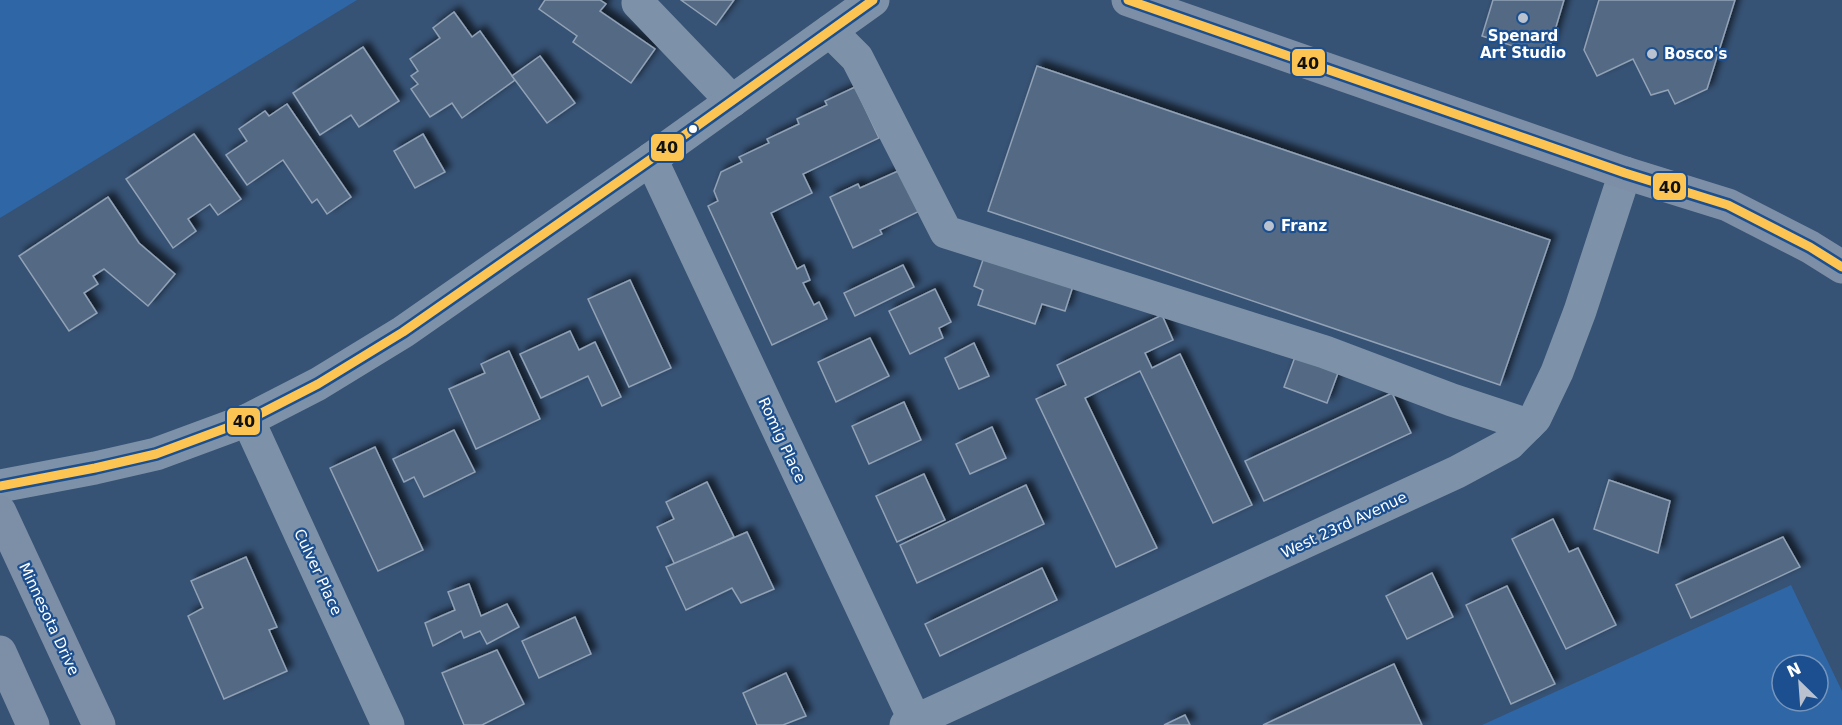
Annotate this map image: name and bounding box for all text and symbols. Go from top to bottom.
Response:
marker: Spenard Art Studio [1516,11,1530,25]
place label: Spenard Art Studio [1480,27,1566,62]
place label: Bosco's [1664,45,1727,63]
marker: Bosco's [1645,47,1659,61]
line badge: 40 [1291,48,1326,77]
text: 40 [1297,54,1319,73]
unlabelled marker [687,123,699,135]
line badge: 40 [650,133,685,162]
text: 40 [656,138,678,157]
line badge: 40 [1652,172,1687,201]
text: 40 [1659,178,1681,197]
place label: Franz [1281,217,1327,235]
marker: Franz [1262,219,1276,233]
street label: Romig Place [754,395,810,485]
line badge: 40 [226,407,261,436]
text: 40 [233,412,255,431]
street label: West 23rd Avenue [1278,488,1410,562]
street label: Culver Place [290,526,346,618]
street label: Minnesota Drive [15,560,83,678]
north arrow [1770,653,1830,713]
text: N [1784,658,1804,681]

